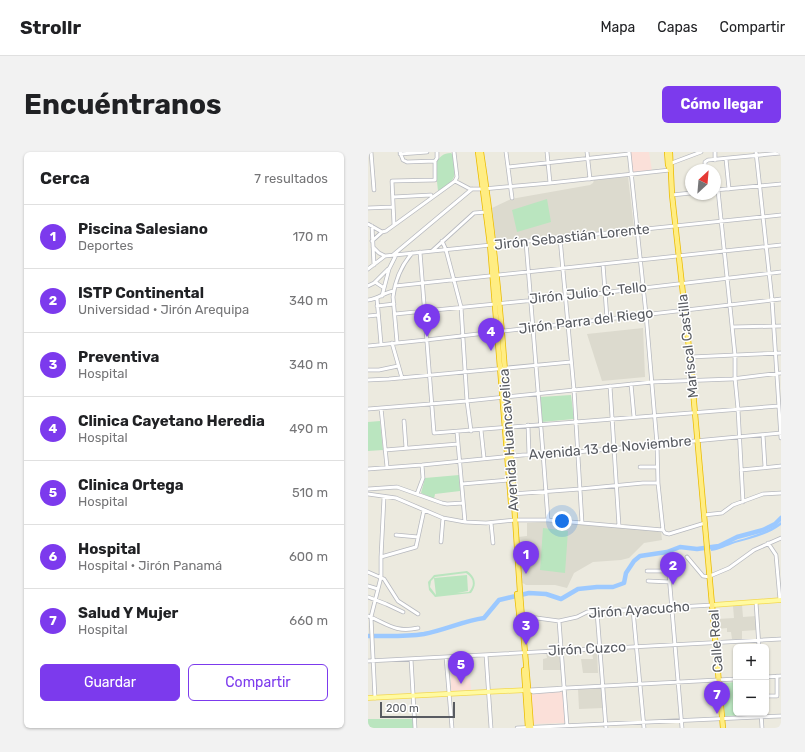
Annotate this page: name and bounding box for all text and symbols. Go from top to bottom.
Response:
text: Strollr [20,16,81,39]
text: Mapa [600,19,635,36]
text: Capas [657,19,698,36]
text: Compartir [720,19,785,36]
button: Cómo llegar [662,86,781,123]
text: Encuéntranos [24,88,222,121]
north arrow [685,164,721,200]
text: Cerca [40,168,90,188]
text: 7 resultados [254,171,328,186]
text: Piscina Salesiano [78,220,208,238]
street label: Jirón Sebastián Lorente [493,220,651,254]
text: 1 [50,229,56,244]
text: 170 m [293,229,328,244]
text: Deportes [78,238,133,253]
street label: Jirón Julio C. Tello [528,278,648,308]
text: ISTP Continental [78,284,204,302]
text: 2 [49,293,57,308]
text: 340 m [289,293,328,308]
street label: Mariscal Castilla [674,293,702,399]
text: Universidad · Jirón Arequipa [78,302,249,317]
pin: 6 [414,304,440,337]
street label: Jirón Parra del Riego [518,304,654,338]
pin: 4 [478,318,504,351]
text: Preventiva [78,348,159,366]
text: 3 [49,357,57,372]
text: 340 m [289,357,328,372]
text: Hospital [78,366,128,381]
street label: Avenida Huancavelica [496,368,522,512]
text: Clinica Cayetano Heredia [78,412,265,430]
text: 4 [49,421,57,436]
text: 490 m [289,421,328,436]
text: Hospital [78,430,128,445]
street label: Avenida 13 de Noviembre [528,432,692,464]
text: Clinica Ortega [78,476,184,494]
text: 5 [49,485,57,500]
text: 510 m [292,485,328,500]
text: Hospital [78,494,128,509]
your location [552,511,572,531]
text: Hospital [78,540,141,558]
pin: 1 [513,541,539,574]
text: 6 [49,549,57,564]
text: 600 m [289,549,328,564]
pin: 2 [660,552,686,585]
text: Hospital · Jirón Panamá [78,558,222,573]
street label: Jirón Ayacucho [588,598,690,622]
text: Salud Y Mujer [78,604,178,622]
street label: Calle Real [705,609,727,673]
pin: 3 [513,612,539,645]
text: 7 [49,613,57,628]
text: 660 m [289,613,328,628]
text: Hospital [78,622,128,637]
street label: Jirón Cuzco [548,638,626,660]
map controls [733,644,769,716]
button: + [733,644,769,680]
pin: 5 [448,651,474,684]
button: Guardar [40,664,180,701]
button: Compartir [188,664,328,701]
button: − [733,680,769,716]
pin: 7 [704,681,730,714]
scale bar [380,700,455,719]
text: 200 m [386,702,419,715]

